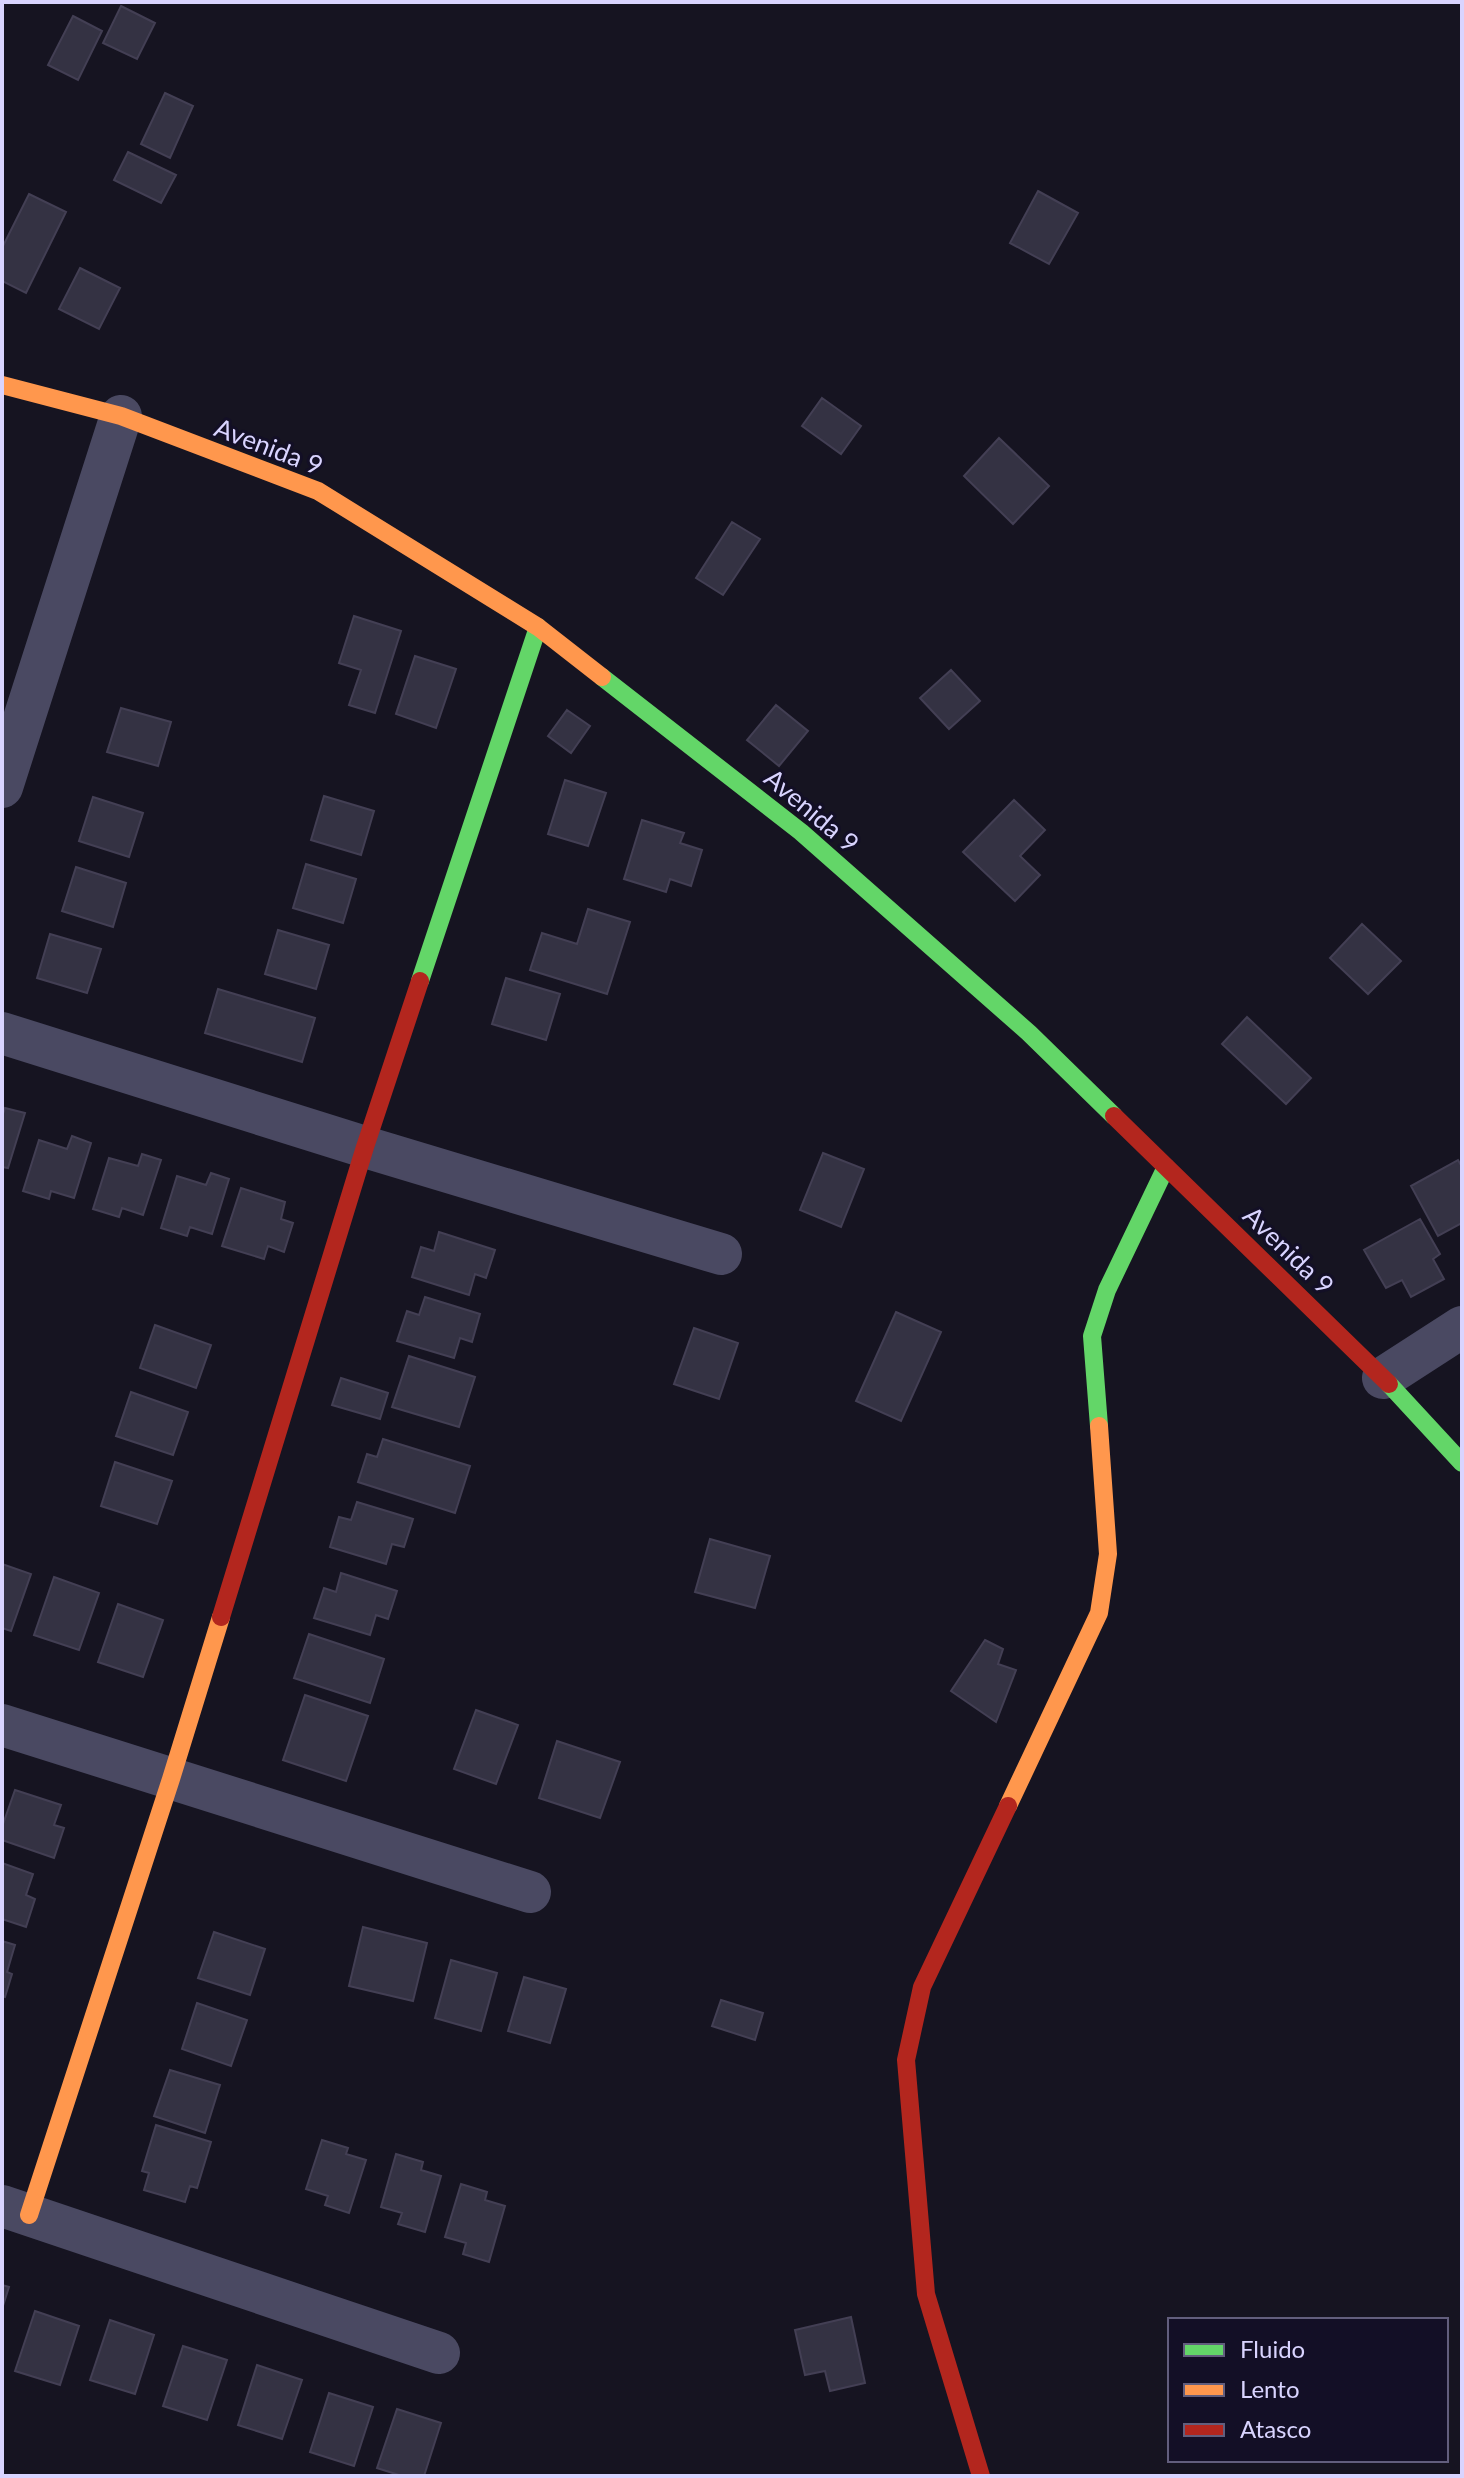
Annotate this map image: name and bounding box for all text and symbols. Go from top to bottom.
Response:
street label: Avenida 9 [210,411,328,481]
street label: Avenida 9 [758,761,866,859]
street label: Avenida 9 [1237,1199,1341,1301]
legend [1168,2318,1448,2462]
text: Fluido [1240,2334,1305,2363]
text: Lento [1240,2374,1300,2403]
text: Atasco [1240,2414,1311,2443]

